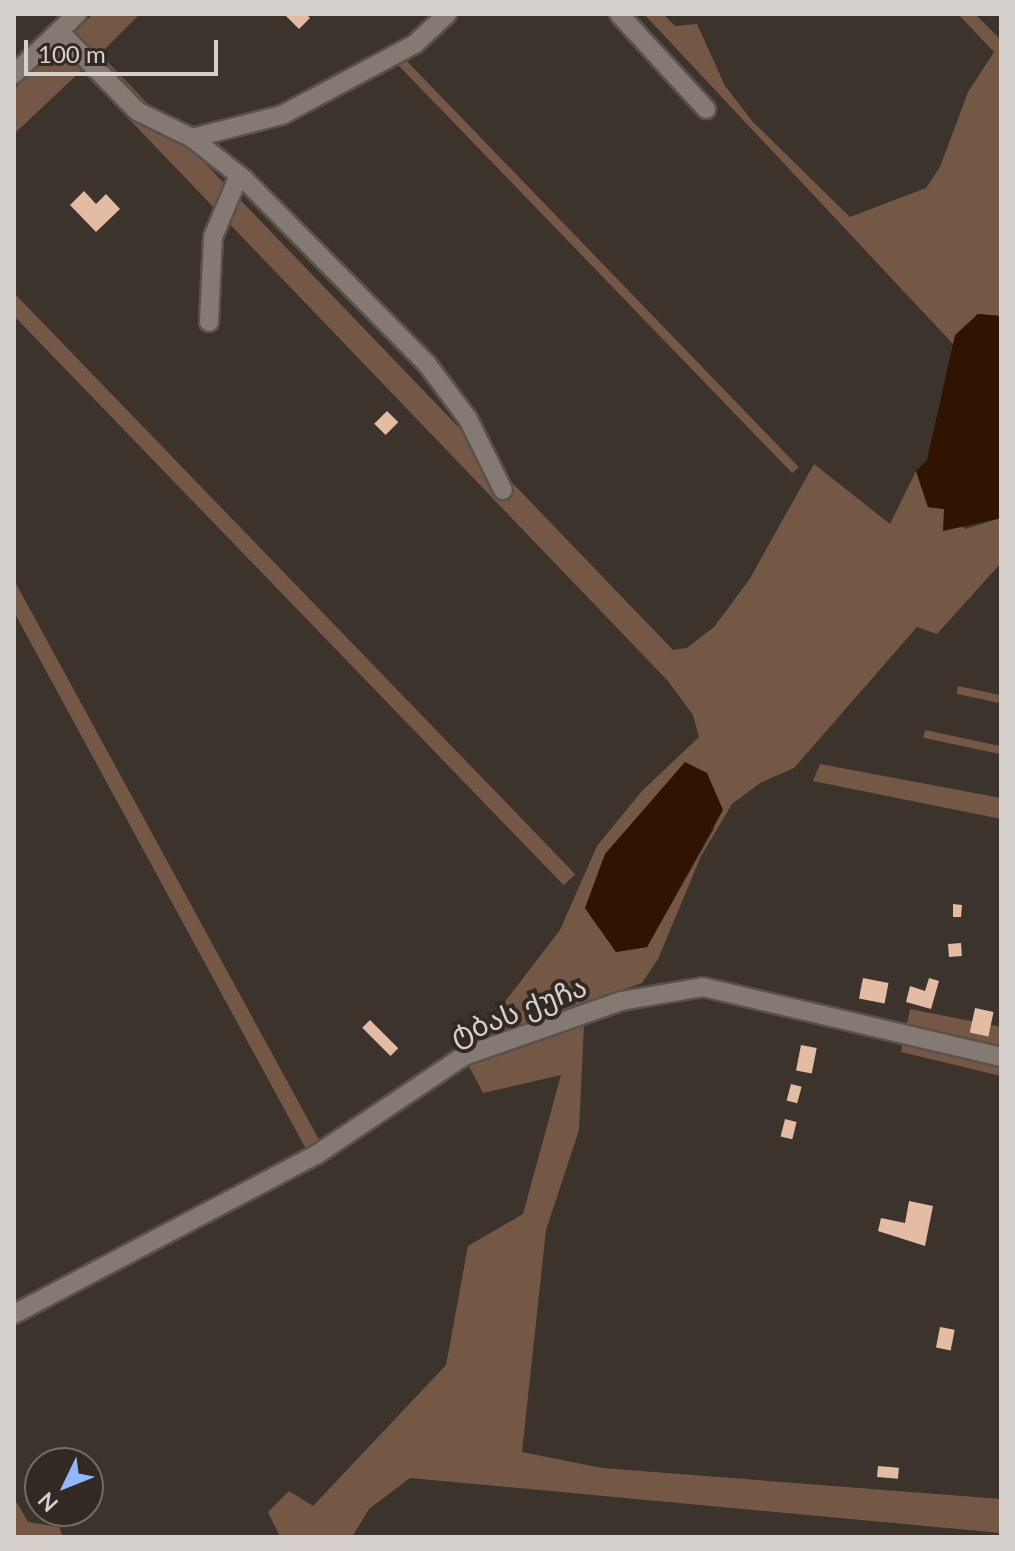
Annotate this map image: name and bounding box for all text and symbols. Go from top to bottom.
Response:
scale bar [28,24,222,74]
text: 100 m [38,39,106,68]
street label: ტბას ქუჩა [445,969,591,1051]
north arrow [24,1447,104,1527]
text: N [32,1487,63,1518]

